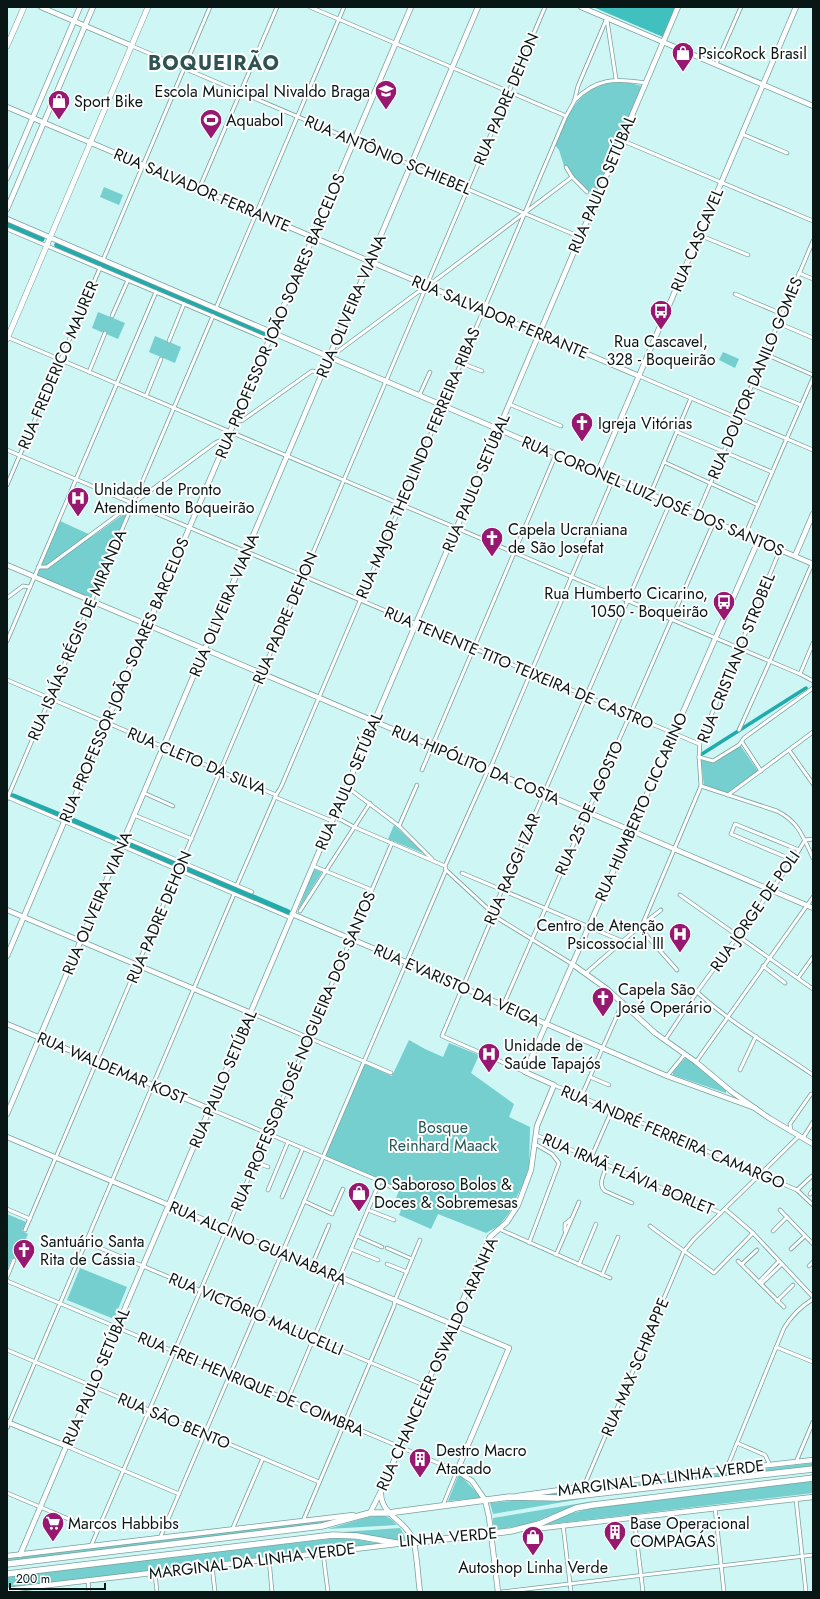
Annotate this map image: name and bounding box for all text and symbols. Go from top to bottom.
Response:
street label: RUA PADRE DEHON [468,29,544,169]
shop icon: PsicoRock Brasil [670,40,696,73]
place label: PsicoRock Brasil [698,42,807,65]
district label: BOQUEIRÃO [148,49,280,78]
school or university icon: Escola Municipal Nivaldo Braga [373,78,399,111]
place label: Escola Municipal Nivaldo Braga [155,80,370,103]
shop icon: Sport Bike [46,88,72,121]
place label: Sport Bike [74,90,143,113]
sports icon: Aquabol [198,107,224,140]
place label: Aquabol [226,109,283,132]
street label: RUA ANTÔNIO SCHIEBEL [301,109,476,201]
street label: RUA PAULO SETÚBAL [562,111,642,257]
street label: RUA SALVADOR FERRANTE [110,142,294,238]
street label: RUA PROFESSOR JOÃO SOARES BARCELOS [209,170,351,462]
street label: RUA CASCAVEL [665,184,730,295]
street label: RUA OLIVEIRA VIANA [310,230,392,381]
street label: RUA SALVADOR FERRANTE [408,269,592,365]
street label: RUA DOUTOR DANILO GOMES [702,273,808,483]
street label: RUA FREDERICO MAURER [12,277,104,453]
bus stop icon: Rua Cascavel, 328 - Boqueirão [648,298,674,331]
street label: RUA MAJOR THEOLINDO FERREIRA RIBAS [350,323,486,602]
place label: Rua Cascavel, 328 - Boqueirão [606,330,716,371]
street label: RUA PAULO SETÚBAL [436,410,516,556]
church icon: Igreja Vitórias [569,410,595,443]
place label: Igreja Vitórias [598,412,692,435]
street label: RUA CORONEL LUIZ JOSÉ DOS SANTOS [518,430,788,562]
place label: Unidade de Pronto Atendimento Boqueirão [94,478,255,519]
hospital icon: Unidade de Pronto Atendimento Boqueirão [65,485,91,518]
place label: Capela Ucraniana de São Josefat [508,518,627,559]
street label: RUA ISAÍAS RÉGIS DE MIRANDA [22,525,132,744]
church icon: Capela Ucraniana de São Josefat [479,525,505,558]
street label: RUA OLIVEIRA VIANA [183,529,265,680]
street label: RUA PROFESSOR JOÃO SOARES BARCELOS [53,534,195,826]
street label: RUA PADRE DEHON [247,548,323,688]
street label: RUA CRISTIANO STROBEL [691,569,781,746]
place label: Rua Humberto Cicarino, 1050 - Boqueirão [544,582,708,623]
bus stop icon: Rua Humberto Cicarino, 1050 - Boqueirão [711,589,737,622]
street label: RUA TENENTE TITO TEIXEIRA DE CASTRO [381,601,657,735]
street label: RUA PAULO SETÚBAL [309,708,389,854]
street label: RUA HUMBERTO CICCARINO [589,709,693,905]
street label: RUA HIPÓLITO DA COSTA [388,719,564,811]
street label: RUA CLETO DA SILVA [124,721,270,801]
street label: RUA 25 DE AGOSTO [549,737,629,879]
street label: RUA RAGGI IZAR [478,810,546,928]
street label: RUA OLIVEIRA VIANA [56,827,138,978]
street label: RUA JORGE DE POLI [705,846,805,976]
street label: RUA PADRE DEHON [121,847,197,987]
street label: RUA PROFESSOR JOSÉ NOGUEIRA DOS SANTOS [225,887,381,1215]
place label: Centro de Atenção Psicossocial III [536,914,664,955]
hospital icon: Centro de Atenção Psicossocial III [667,921,693,954]
street label: RUA EVARISTO DA VEIGA [370,938,544,1032]
place label: Capela São José Operário [616,978,712,1019]
church icon: Capela São José Operário [590,985,616,1018]
street label: RUA PAULO SETÚBAL [183,1006,263,1152]
street label: RUA WALDEMAR KOST [34,1026,191,1110]
place label: Unidade de Saúde Tapajós [504,1034,601,1075]
hospital icon: Unidade de Saúde Tapajós [476,1041,502,1074]
street label: RUA ANDRÉ FERREIRA CAMARGO [557,1079,789,1195]
park label: Bosque Reinhard Maack [389,1116,498,1157]
street label: RUA IRMÃ FLÁVIA BORLET [539,1127,718,1221]
place label: O Saboroso Bolos & Doces & Sobremesas [374,1173,518,1214]
shop icon: O Saboroso Bolos & Doces & Sobremesas [346,1180,372,1213]
street label: RUA ALCINO GUANABARA [166,1195,351,1291]
place label: Santuário Santa Rita de Cássia [40,1230,144,1271]
street label: RUA CHANCELER OSWALDO ARANHA [370,1233,504,1494]
church icon: Santuário Santa Rita de Cássia [11,1237,37,1270]
street label: RUA VICTÓRIO MALUCELLI [165,1267,347,1361]
street label: RUA MAX SCHRAPPE [595,1294,675,1440]
street label: RUA PAULO SETÚBAL [56,1304,136,1450]
street label: RUA FREI HENRIQUE DE COIMBRA [134,1326,368,1442]
street label: RUA SÃO BENTO [114,1387,234,1455]
place label: Destro Macro Atacado [436,1439,527,1480]
building icon: Destro Macro Atacado [407,1446,433,1479]
street label: MARGINAL DA LINHA VERDE [556,1454,766,1502]
supermarket icon: Marcos Habbibs [40,1510,66,1543]
place label: Marcos Habbibs [68,1512,179,1535]
place label: Base Operacional COMPAGÁS [630,1512,750,1553]
building icon: Base Operacional COMPAGÁS [602,1519,628,1552]
street label: LINHA VERDE [398,1521,498,1553]
shop icon: Autoshop Linha Verde [520,1524,546,1557]
street label: MARGINAL DA LINHA VERDE [147,1537,357,1585]
place label: Autoshop Linha Verde [458,1556,608,1579]
scale bar [10,1565,105,1591]
text: 200 m [16,1570,50,1588]

